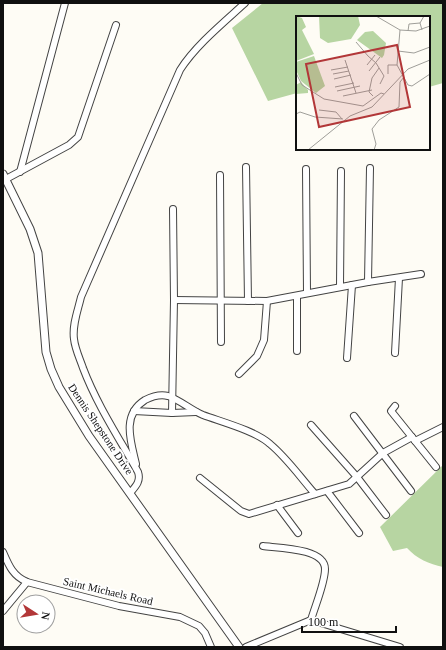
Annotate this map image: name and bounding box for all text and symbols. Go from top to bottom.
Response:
inset map [296,16,430,150]
street label: Dennis Shepstone Drive [66,381,136,477]
street label: Saint Michaels Road [62,575,154,607]
north arrow [16,594,56,634]
scale bar [302,608,396,634]
text: N [39,611,52,621]
text: 100 m [308,615,339,629]

